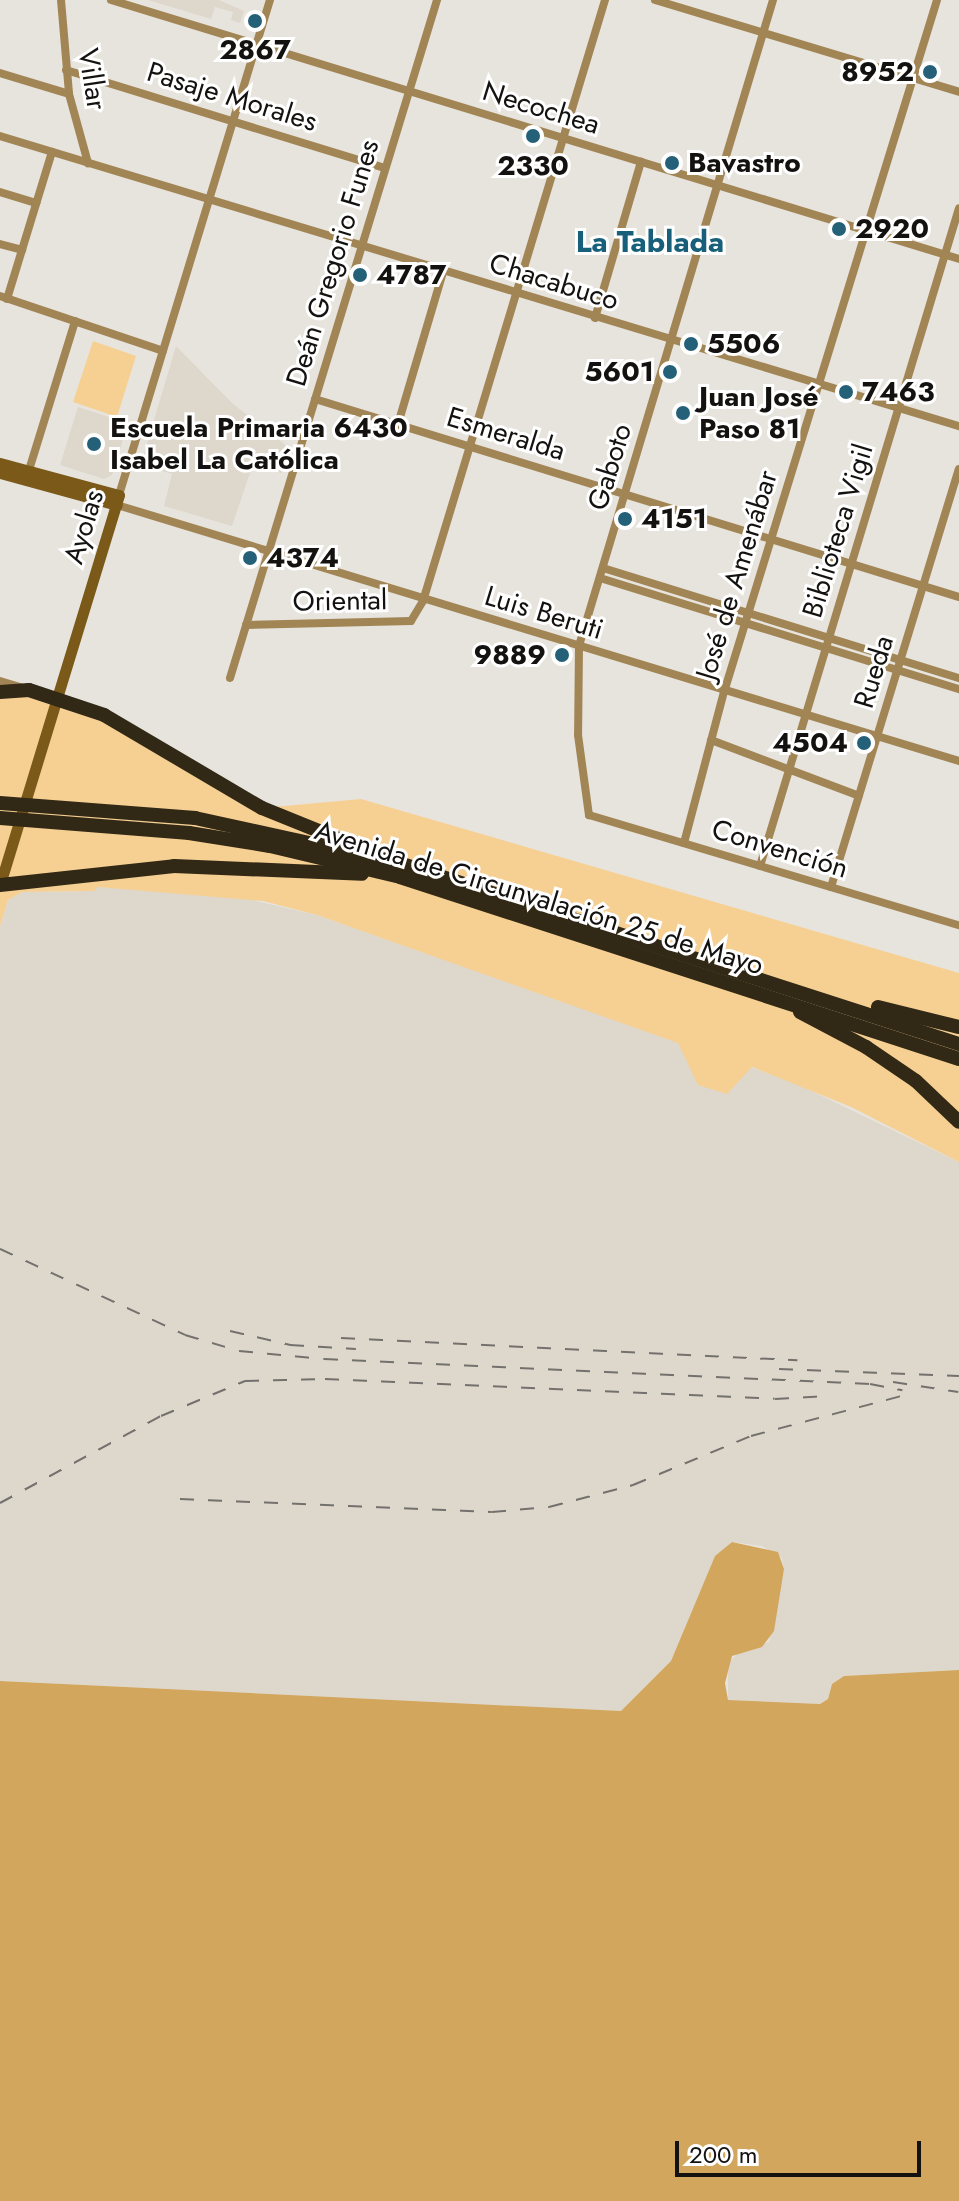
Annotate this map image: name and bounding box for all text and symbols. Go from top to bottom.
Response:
marker: 2867 [246,12,264,30]
place label: 2867 [219,33,291,67]
street label: Villar [71,46,113,112]
street label: Pasaje Morales [143,55,321,139]
place label: 8952 [841,55,914,89]
marker: 8952 [921,63,939,81]
street label: Necochea [478,74,604,142]
marker: 2330 [524,127,542,145]
street label: Deán Gregorio Funes [280,136,386,390]
place label: Bavastro [688,146,801,180]
place label: 2330 [497,149,569,183]
marker: Bavastro [663,154,681,172]
place label: 2920 [855,212,929,246]
marker: 2920 [830,220,848,238]
district label: La Tablada [576,224,724,260]
street label: Chacabuco [485,246,623,318]
place label: 4787 [376,258,446,292]
marker: 4787 [351,266,369,284]
place label: 5506 [707,327,780,361]
marker: 5506 [682,335,700,353]
place label: 5601 [584,355,654,389]
marker: 5601 [661,363,679,381]
place label: 7463 [862,375,935,409]
place label: Juan José Paso 81 [699,380,819,446]
marker: 7463 [837,383,855,401]
street label: Esmeralda [443,400,569,468]
marker: Juan José Paso 81 [674,404,692,422]
place label: Escuela Primaria 6430 Isabel La Católica [110,411,408,477]
street label: Gaboto [581,420,639,514]
marker: Escuela Primaria 6430 Isabel La Católica [85,435,103,453]
street label: Biblioteca Vigil [796,440,880,622]
street label: José de Amenábar [689,466,785,684]
street label: Ayolas [57,486,111,568]
place label: 4151 [641,502,707,536]
marker: 4151 [616,510,634,528]
place label: 4374 [266,541,339,575]
marker: 4374 [241,549,259,567]
street label: Luis Beruti [481,579,607,647]
street label: Oriental [292,583,388,619]
street label: Rueda [847,632,901,712]
place label: 9889 [473,638,546,672]
marker: 9889 [553,646,571,664]
place label: 4504 [772,726,848,760]
marker: 4504 [855,734,873,752]
street label: Convención [708,812,852,886]
street label: Avenida de Circunvalación 25 de Mayo [311,814,767,982]
scale bar [679,2125,925,2175]
text: 200 m [689,2137,757,2172]

